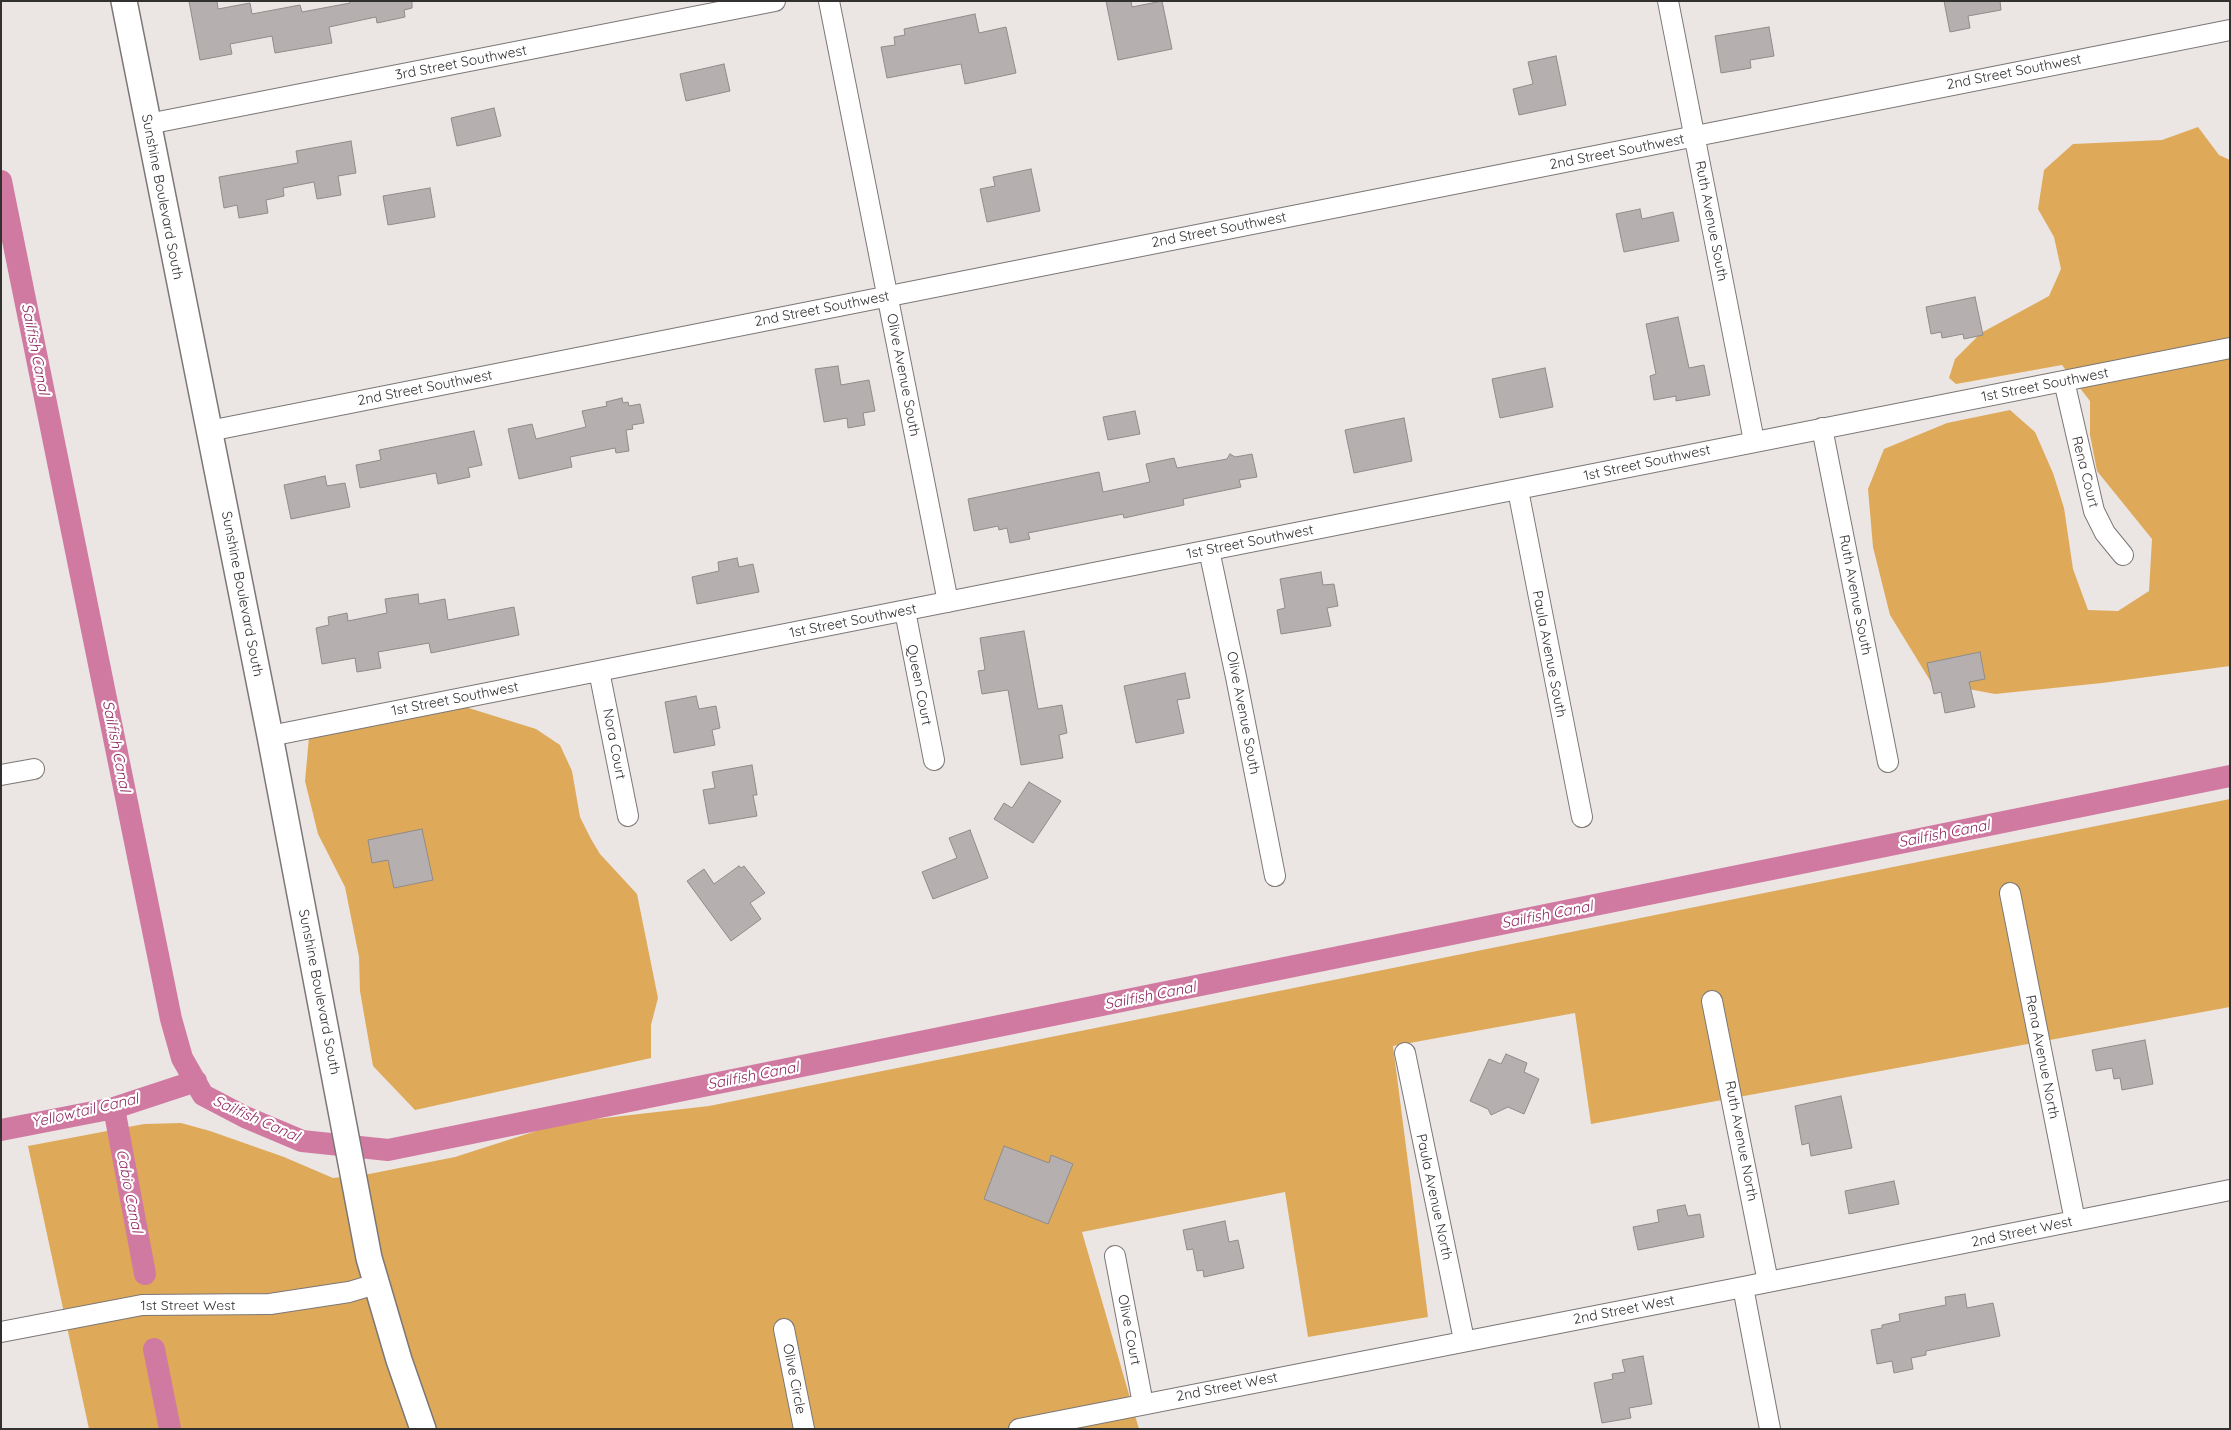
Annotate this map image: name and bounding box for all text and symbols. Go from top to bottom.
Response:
street label: 3rd Street Southwest [394,42,528,84]
street label: 2nd Street Southwest [1945,51,2083,93]
street label: Sunshine Boulevard South [138,113,186,281]
street label: 2nd Street Southwest [1548,131,1686,173]
street label: Ruth Avenue South [1691,159,1731,283]
street label: 2nd Street Southwest [1150,209,1288,251]
street label: 2nd Street Southwest [753,288,891,330]
water label: Sailfish Canal [17,302,53,396]
street label: Olive Avenue South [883,312,923,438]
street label: 1st Street Southwest [1980,364,2110,406]
street label: 2nd Street Southwest [356,367,494,409]
street label: Rena Court [2068,434,2102,510]
street label: 1st Street Southwest [1582,441,1712,485]
street label: Sunshine Boulevard South [218,510,266,678]
street label: 1st Street Southwest [1185,521,1315,563]
street label: Ruth Avenue South [1835,533,1875,657]
street label: Paula Avenue South [1528,589,1570,719]
street label: 1st Street Southwest [788,600,918,642]
street label: Queen Court [903,643,935,727]
street label: Olive Avenue South [1223,650,1263,776]
street label: 1st Street Southwest [390,678,520,720]
water label: Sailfish Canal [98,699,134,793]
street label: Nora Court [599,707,629,781]
water label: Sailfish Canal [1897,816,1991,852]
water label: Sailfish Canal [1500,897,1594,933]
street label: Sunshine Boulevard South [295,908,343,1076]
water label: Sailfish Canal [1103,978,1197,1014]
street label: Rena Avenue North [2022,994,2062,1120]
water label: Sailfish Canal [706,1058,800,1094]
street label: Ruth Avenue North [1721,1079,1761,1203]
water label: Yellowtail Canal [30,1090,140,1132]
water label: Sailfish Canal [210,1092,302,1146]
street label: Paula Avenue North [1412,1132,1456,1262]
water label: Cabio Canal [112,1148,146,1234]
street label: 2nd Street West [1970,1213,2074,1251]
street label: 2nd Street West [1572,1292,1676,1328]
street label: Olive Court [1114,1293,1144,1367]
street label: 1st Street West [141,1298,235,1314]
street label: Olive Circle [779,1342,809,1416]
street label: 2nd Street West [1175,1369,1279,1405]

